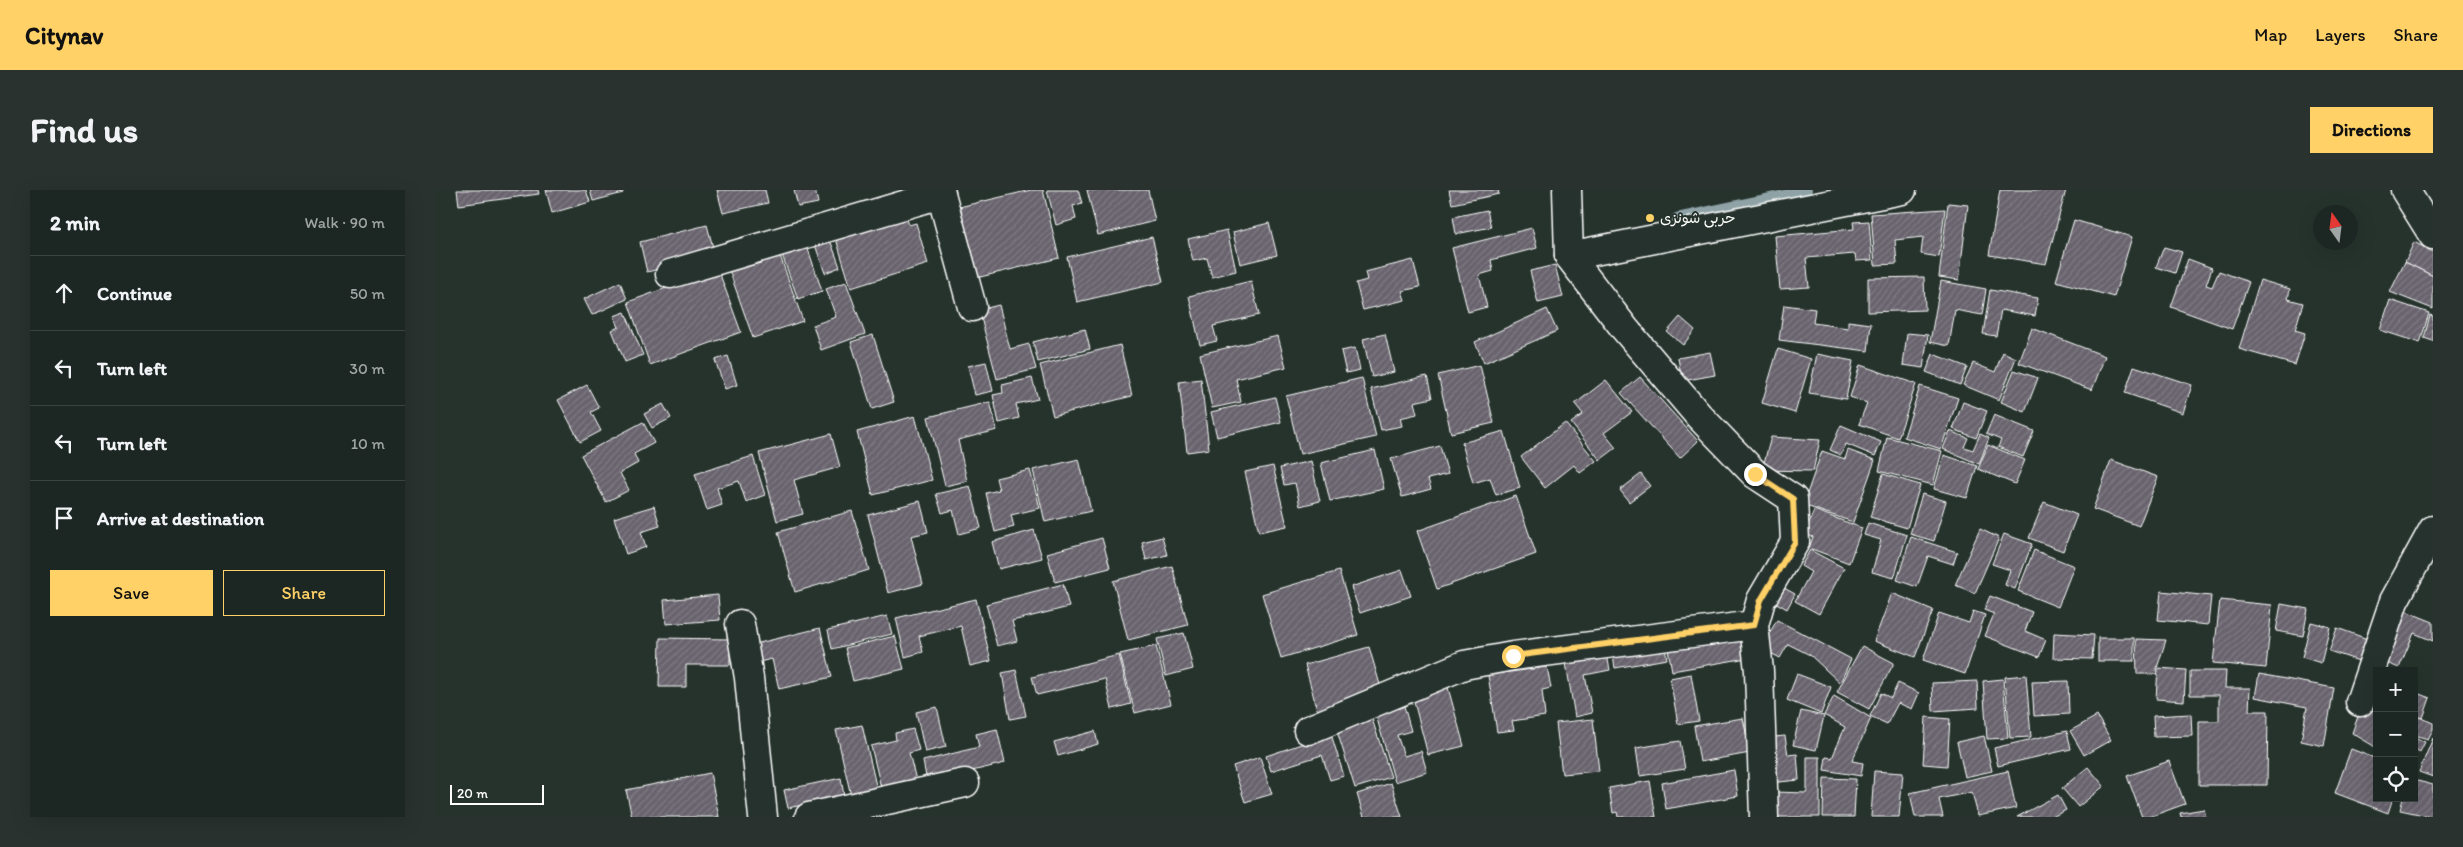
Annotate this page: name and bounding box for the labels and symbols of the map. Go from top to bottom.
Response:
north arrow [2313,205,2358,250]
place label: حربی شونزی [1660,209,1735,228]
marker: حربی شونزی [1644,212,1656,224]
route end [1744,463,1767,486]
route start [1502,645,1525,668]
scale bar [450,782,544,805]

